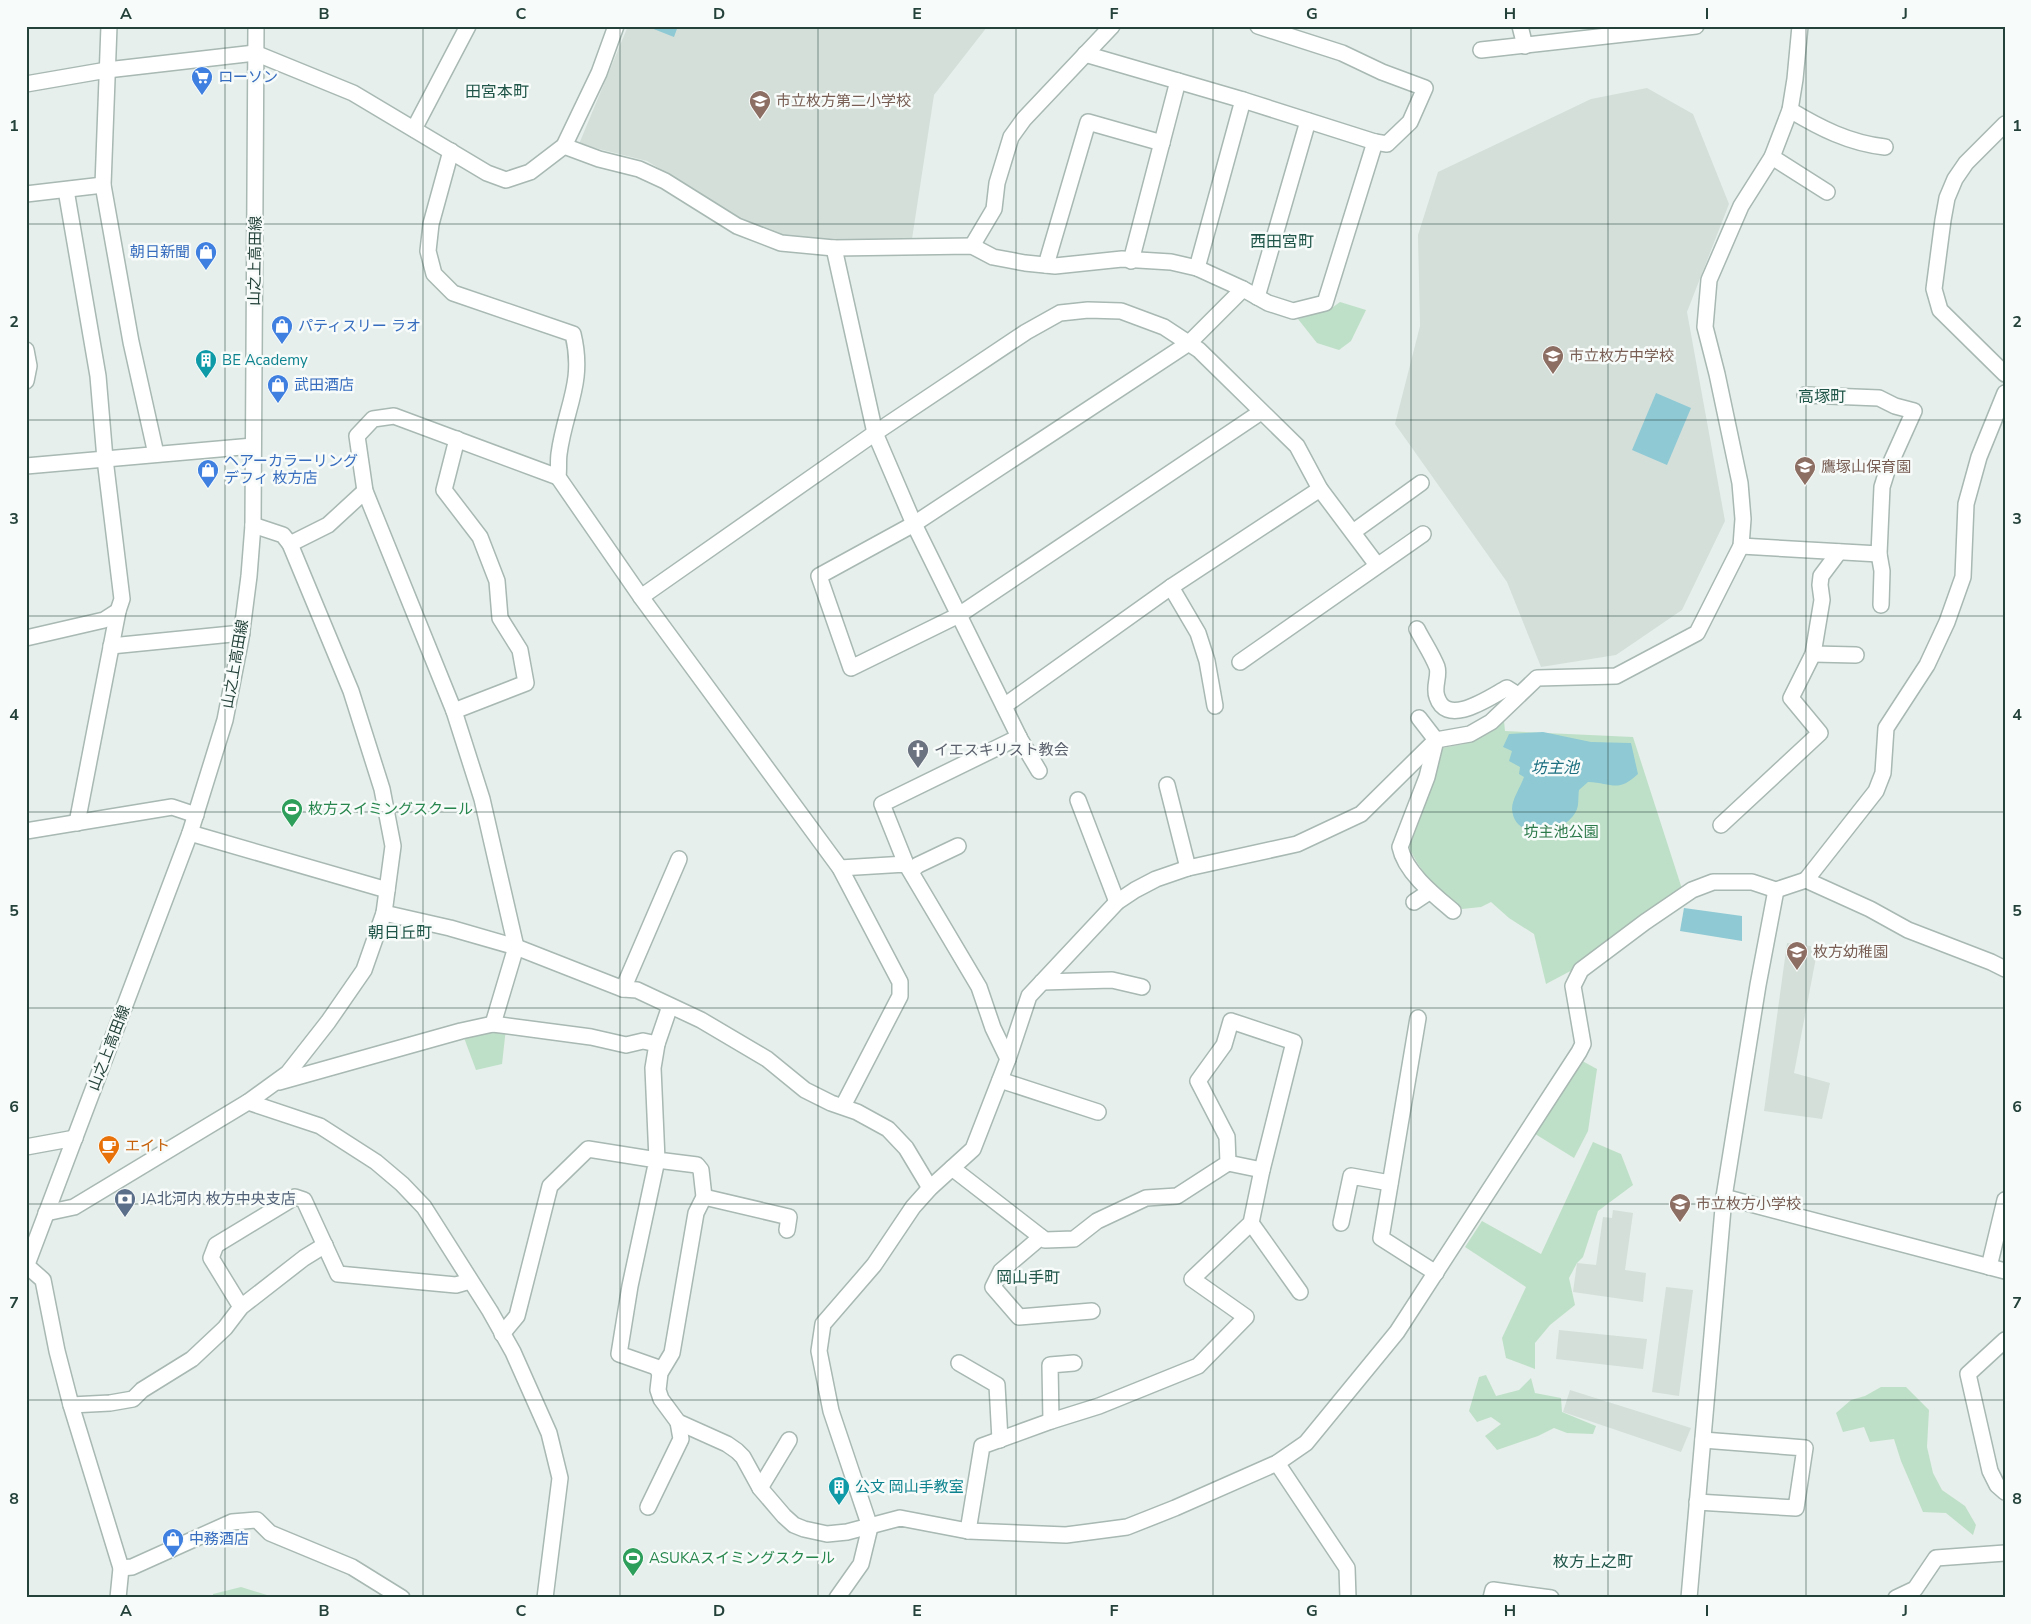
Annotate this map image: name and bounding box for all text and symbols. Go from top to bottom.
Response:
text: A [120,3,132,25]
text: B [318,3,330,25]
text: C [516,3,527,25]
text: D [713,3,725,25]
text: E [912,3,922,25]
text: F [1110,3,1119,25]
text: G [1306,3,1318,25]
text: H [1504,3,1516,25]
text: I [1705,3,1709,25]
text: J [1901,3,1908,25]
supermarket icon: ローソン [190,65,214,96]
place label: ローソン [218,67,278,87]
district label: 田宮本町 [465,81,529,103]
school or university icon: 市立枚方第二小学校 [748,89,772,120]
place label: 市立枚方第二小学校 [776,91,911,111]
text: 1 [9,115,19,137]
text: 1 [2012,115,2022,137]
street label: 山之上高田線 [244,216,266,306]
district label: 西田宮町 [1250,231,1314,253]
shop icon: 朝日新聞 [194,240,218,271]
place label: 朝日新聞 [130,242,190,262]
text: 2 [9,311,19,333]
text: 2 [2012,311,2022,333]
shop icon: パティスリー ラオ [270,314,294,345]
place label: パティスリー ラオ [298,316,421,336]
school or university icon: 市立枚方中学校 [1541,344,1565,375]
place label: 市立枚方中学校 [1569,346,1674,366]
building icon: BE Academy [194,348,218,379]
place label: BE Academy [222,350,308,370]
shop icon: 武田酒店 [266,373,290,404]
place label: 武田酒店 [294,375,354,395]
district label: 高塚町 [1798,386,1846,408]
place label: ヘアーカラーリング デフィ 枚方店 [224,451,358,488]
school or university icon: 鷹塚山保育園 [1793,455,1817,486]
place label: 鷹塚山保育園 [1821,457,1911,477]
shop icon: ヘアーカラーリング デフィ 枚方店 [196,458,220,489]
text: 3 [9,508,19,530]
text: 3 [2012,508,2022,530]
street label: 山之上高田線 [217,618,253,710]
text: 4 [9,704,19,726]
text: 4 [2012,704,2022,726]
church icon: イエスキリスト教会 [906,738,930,769]
place label: イエスキリスト教会 [934,740,1069,760]
water label: 坊主池 [1531,757,1581,779]
sports icon: 枚方スイミングスクール [280,797,304,828]
place label: 枚方スイミングスクール [308,799,473,819]
park label: 坊主池公園 [1523,822,1599,842]
text: 5 [9,900,19,922]
text: 5 [2012,900,2022,922]
district label: 朝日丘町 [368,922,432,944]
school or university icon: 枚方幼稚園 [1785,940,1809,971]
place label: 枚方幼稚園 [1813,942,1888,962]
street label: 山之上高田線 [84,1002,134,1094]
text: 6 [9,1096,19,1118]
text: 6 [2012,1096,2022,1118]
cafe icon: エイト [97,1134,121,1165]
place label: エイト [125,1136,170,1156]
bank icon: JA北河内 枚方中央支店 [113,1187,137,1218]
place label: JA北河内 枚方中央支店 [140,1189,296,1209]
school or university icon: 市立枚方小学校 [1668,1192,1692,1223]
place label: 市立枚方小学校 [1696,1194,1801,1214]
district label: 岡山手町 [996,1267,1060,1289]
text: 7 [9,1292,19,1314]
text: 7 [2012,1292,2022,1314]
building icon: 公文 岡山手教室 [827,1475,851,1506]
place label: 公文 岡山手教室 [855,1477,964,1497]
text: 8 [9,1488,19,1510]
text: 8 [2012,1488,2022,1510]
shop icon: 中務酒店 [161,1527,185,1558]
place label: 中務酒店 [189,1529,249,1549]
sports icon: ASUKAスイミングスクール [621,1546,645,1577]
place label: ASUKAスイミングスクール [649,1548,835,1568]
district label: 枚方上之町 [1553,1551,1633,1573]
text: A [120,1600,132,1622]
text: B [318,1600,330,1622]
text: C [516,1600,527,1622]
text: D [713,1600,725,1622]
text: E [912,1600,922,1622]
text: F [1110,1600,1119,1622]
text: G [1306,1600,1318,1622]
text: H [1504,1600,1516,1622]
text: I [1705,1600,1709,1622]
text: J [1901,1600,1908,1622]

